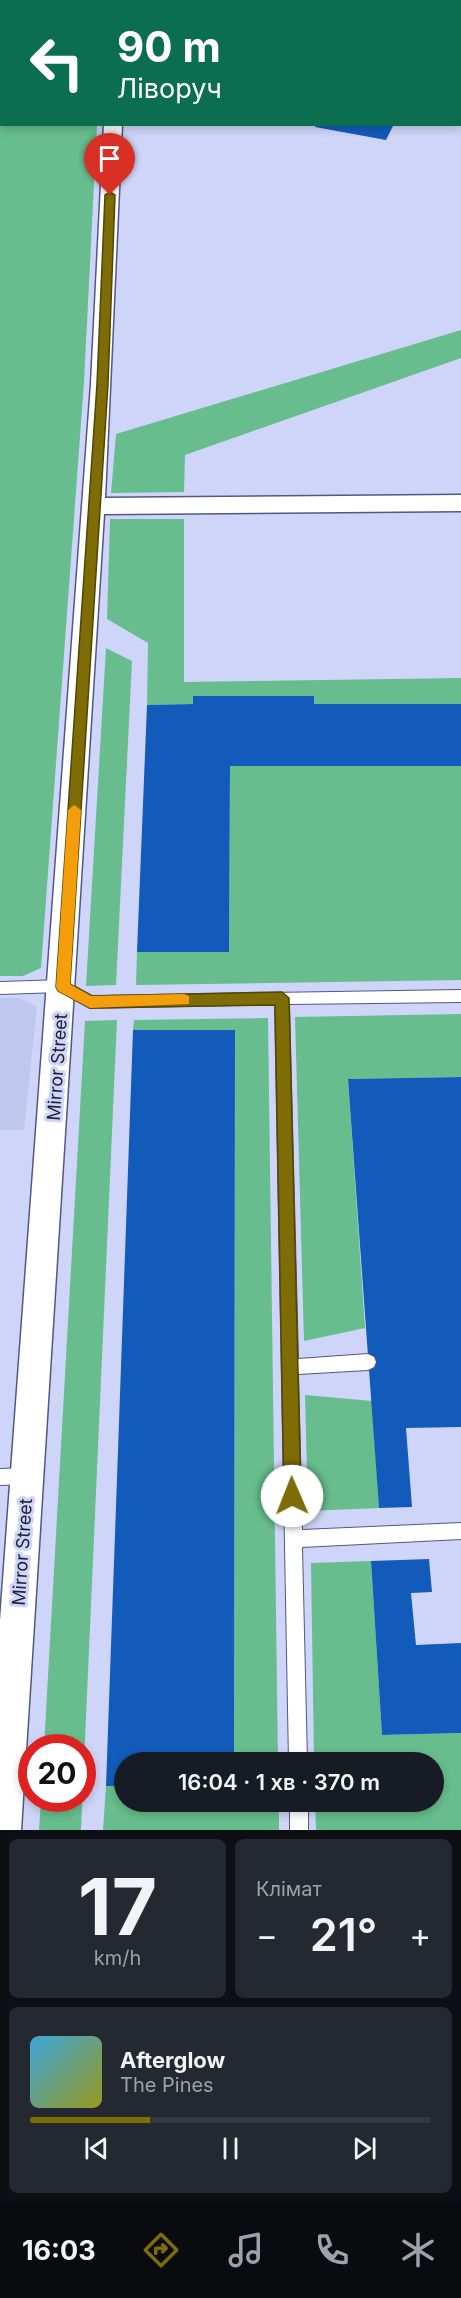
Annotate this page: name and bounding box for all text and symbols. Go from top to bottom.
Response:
text: 90 m [117,21,221,72]
icon: left [18,24,96,102]
text: Ліворуч [117,72,222,105]
pin [84,133,135,195]
icon: arrive [93,142,126,175]
street label: Mirror Street [43,1012,71,1121]
position arrow [260,1464,324,1528]
street label: Mirror Street [8,1497,36,1606]
speed limit sign: 20 [18,1734,96,1812]
text: 16:04 · 1 хв · 370 m [178,1769,380,1795]
text: 17 [78,1859,157,1954]
text: Клімат [256,1877,322,1901]
text: 21° [310,1907,377,1962]
text: − [256,1915,278,1955]
text: + [409,1915,431,1955]
text: km/h [94,1946,141,1970]
text: Afterglow [120,2047,225,2073]
text: The Pines [120,2073,214,2097]
icon: previous [80,2132,113,2165]
icon: pause [214,2132,247,2165]
icon: next [348,2132,381,2165]
icon: directions [140,2229,182,2271]
icon: music [225,2229,267,2271]
icon: phone [311,2229,353,2271]
icon: climate [397,2229,439,2271]
text: 16:03 [22,2234,96,2267]

